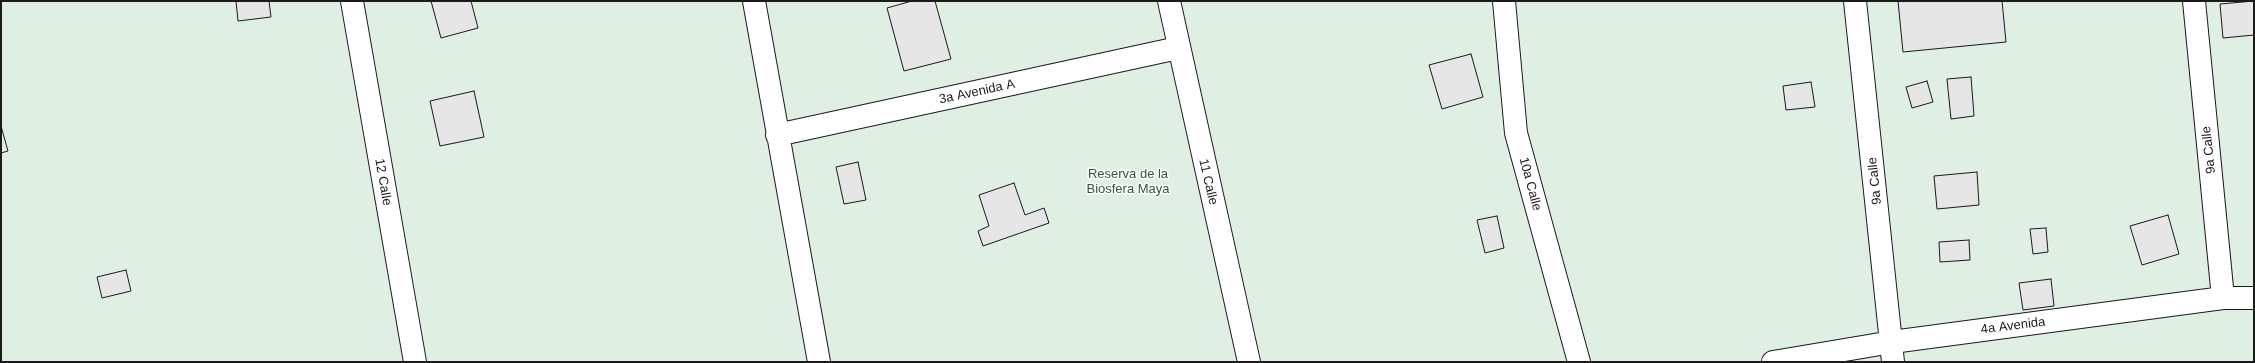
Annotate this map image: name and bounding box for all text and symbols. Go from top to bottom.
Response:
street label: 3a Avenida A [938,76,1016,108]
street label: 9a Calle [2199,125,2219,175]
street label: 10a Calle [1515,155,1545,213]
street label: 9a Calle [1865,156,1885,206]
street label: 12 Calle [371,157,395,207]
street label: 11 Calle [1195,157,1221,207]
park label: Reserva de la Biosfera Maya [1086,166,1170,197]
street label: 4a Avenida [1980,314,2046,338]

